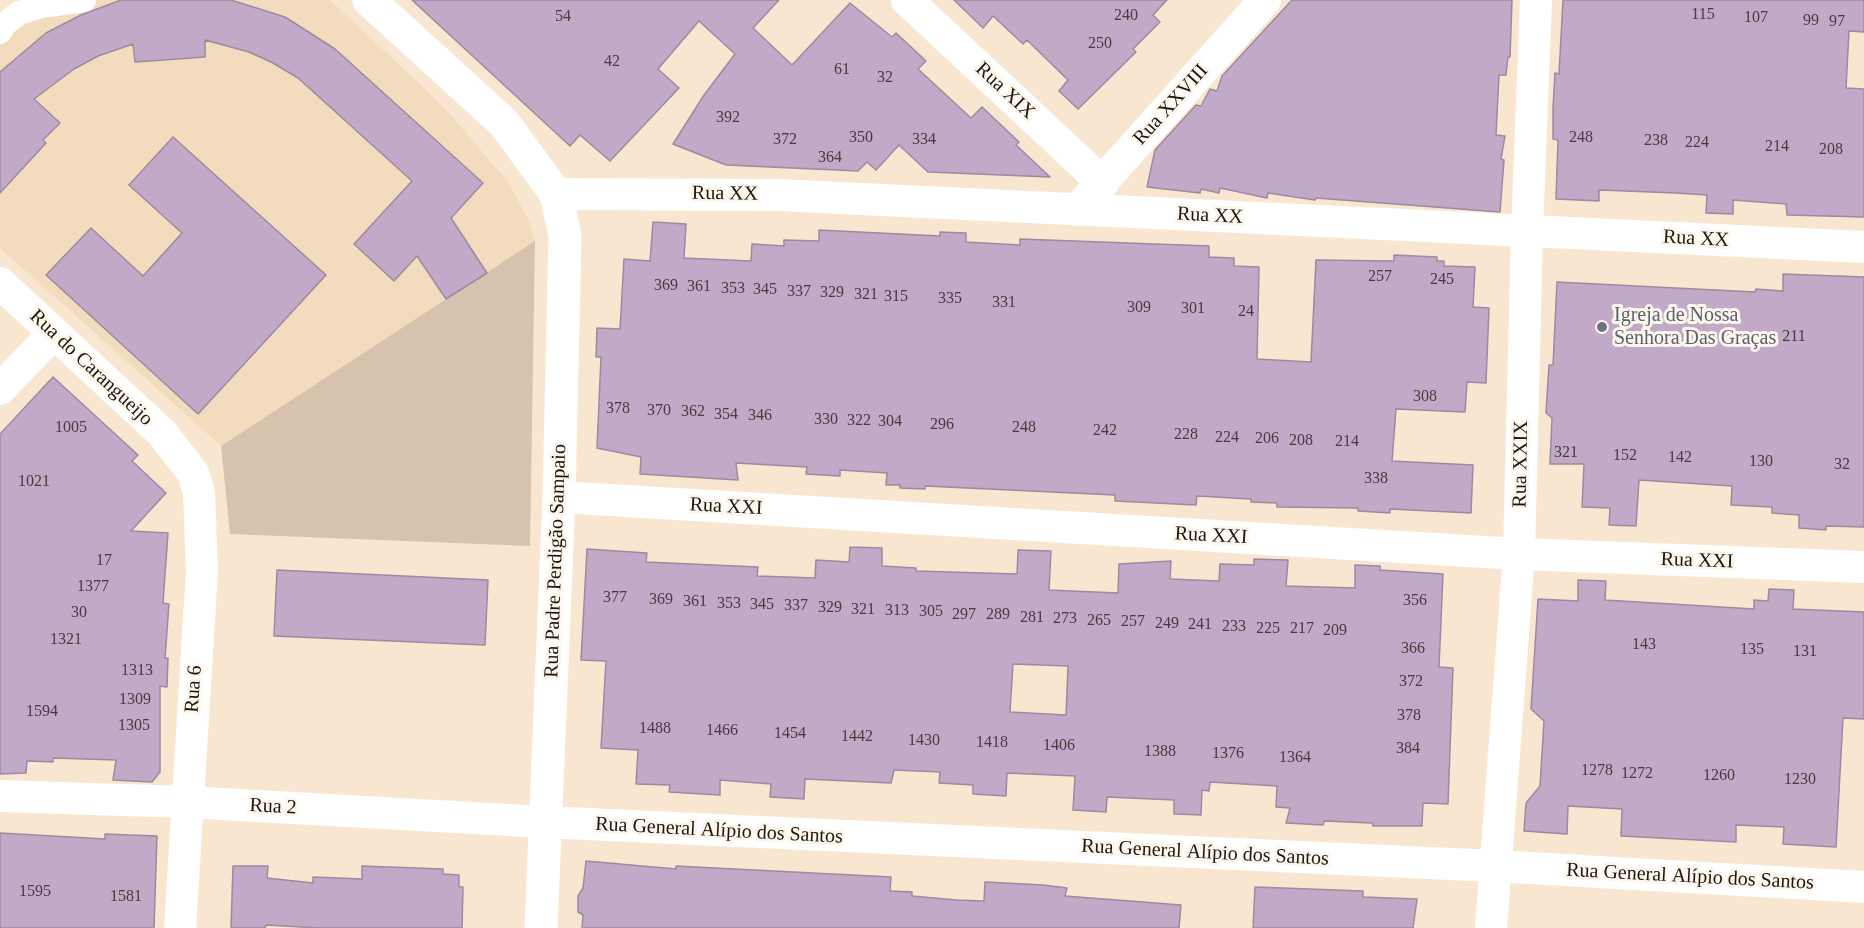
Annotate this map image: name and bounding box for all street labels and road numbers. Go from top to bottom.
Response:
street label: Rua XIX [970,57,1040,125]
street label: Rua XXVIII [1128,60,1214,150]
street label: Rua XX [692,181,758,207]
street label: Rua XX [1176,202,1244,230]
street label: Rua XX [1662,225,1730,253]
street label: Rua do Carangueijo [24,305,158,431]
street label: Rua XXIX [1508,420,1534,508]
street label: Rua Padre Perdigão Sampaio [540,444,572,678]
street label: Rua XXI [689,493,763,521]
street label: Rua XXI [1174,522,1248,550]
street label: Rua XXI [1660,548,1734,574]
street label: Rua 6 [180,665,208,713]
street label: Rua 2 [249,794,297,820]
street label: Rua General Alípio dos Santos [595,813,843,849]
street label: Rua General Alípio dos Santos [1081,835,1329,871]
street label: Rua General Alípio dos Santos [1566,859,1814,895]

